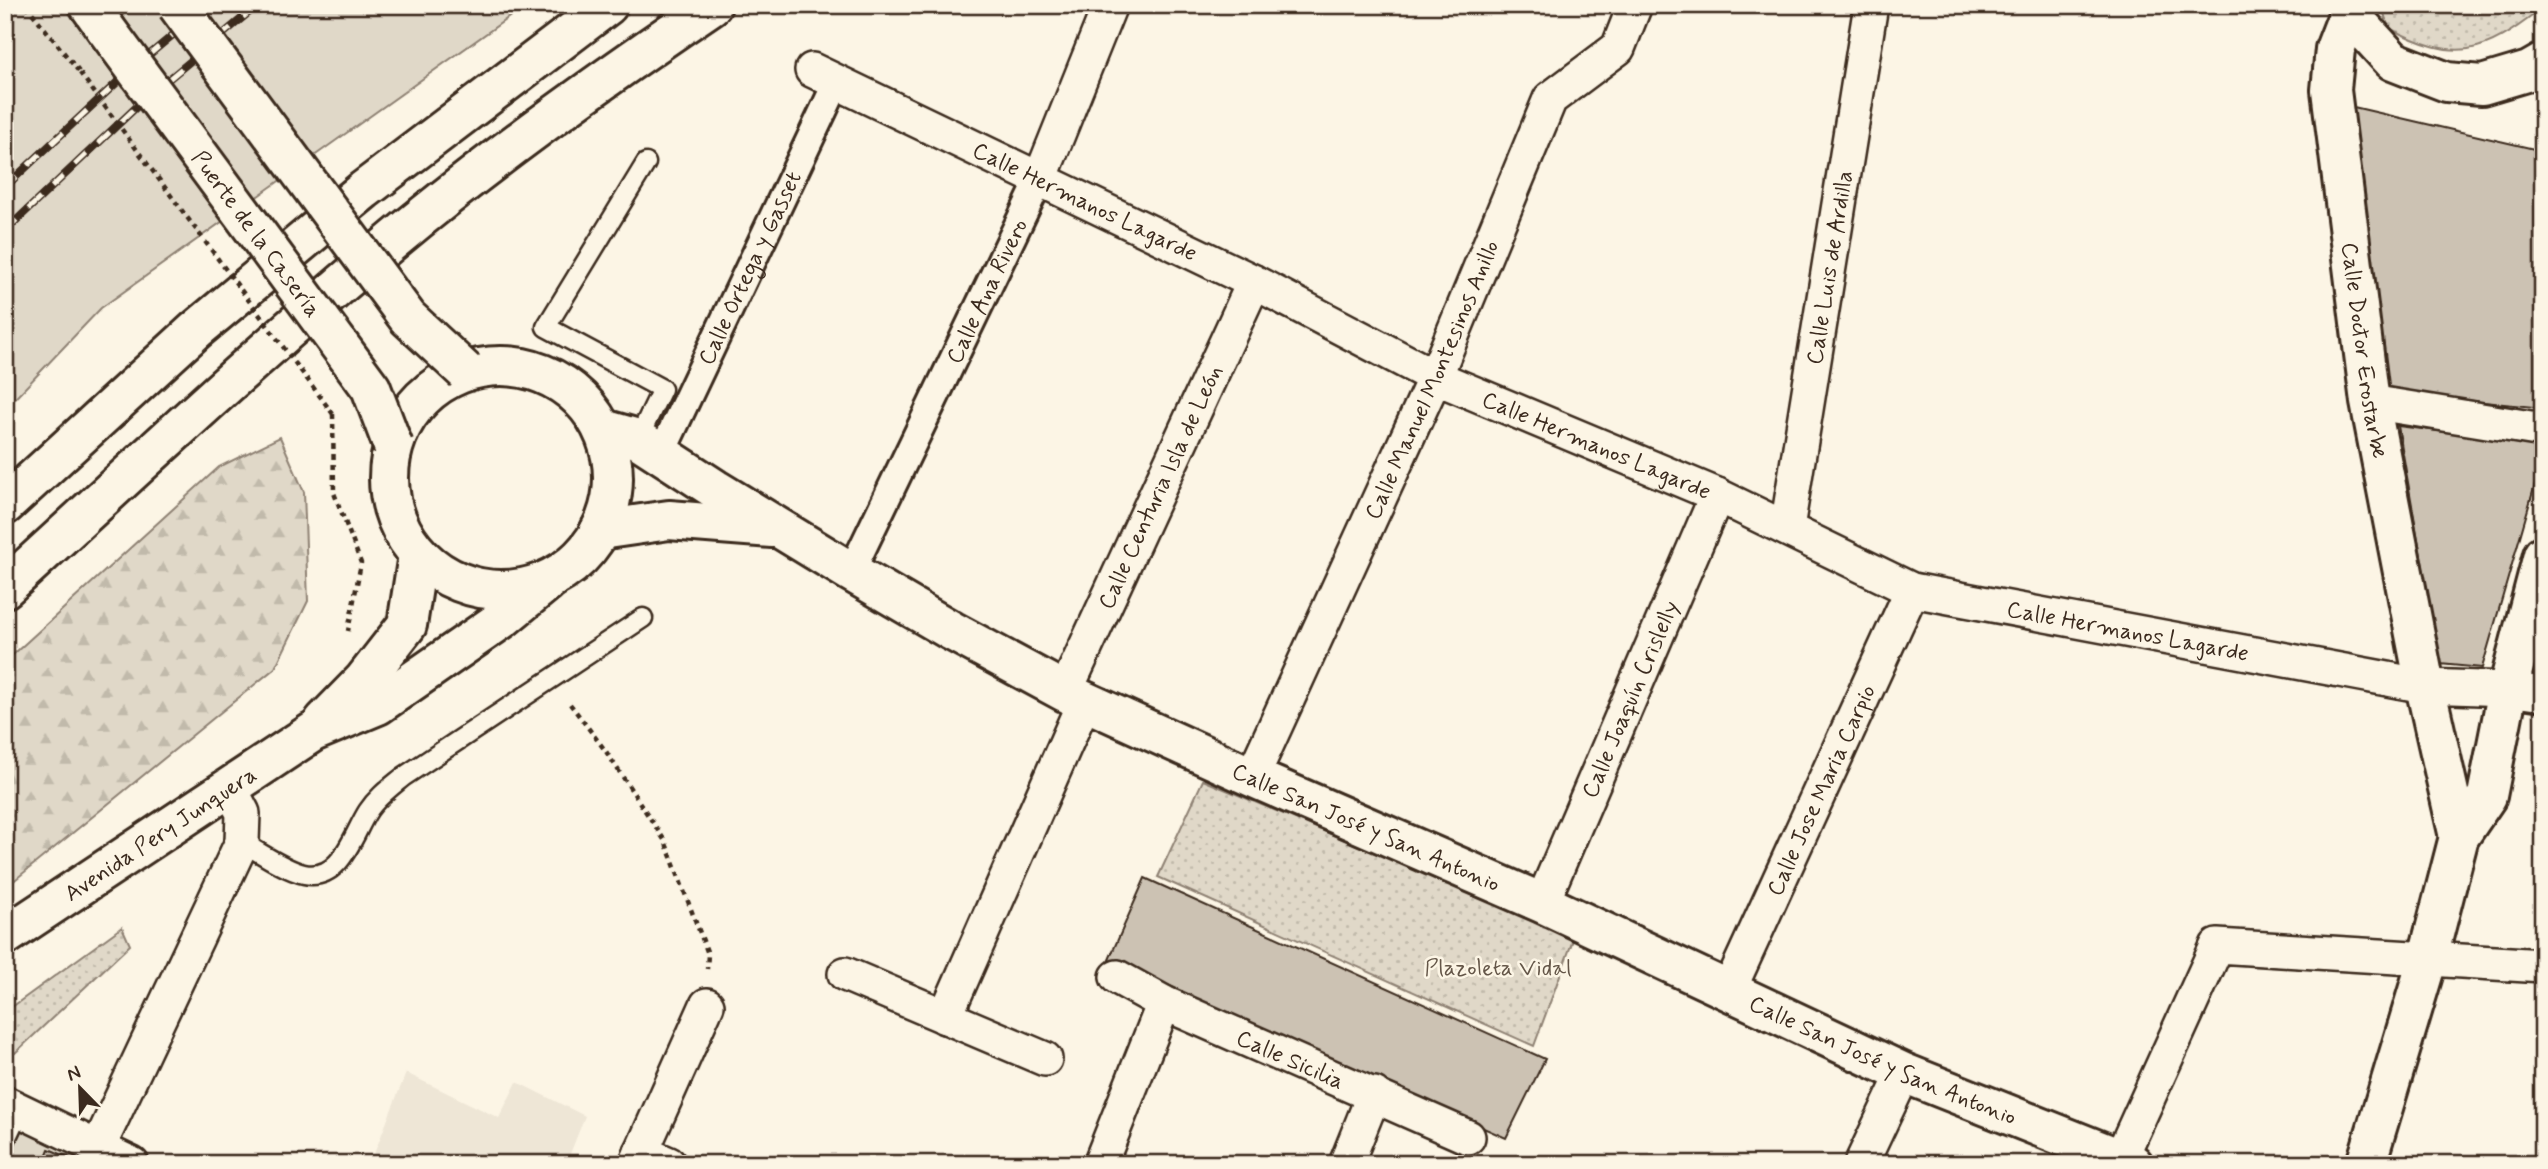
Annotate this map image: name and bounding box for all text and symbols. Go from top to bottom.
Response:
street label: Calle Hermanos Lagarde [967,136,1202,269]
street label: Puerte de la Casería [184,145,327,324]
street label: Calle Ortega y Gasset [692,167,810,370]
street label: Calle Luis de Ardilla [1800,168,1861,367]
street label: Calle Ana Rivero [940,214,1036,369]
street label: Calle Manuel Montesinos Anillo [1359,236,1507,525]
street label: Calle Doctor Erostarbe [2333,241,2394,461]
street label: Calle Centuria Isla de León [1092,361,1231,615]
street label: Calle Hermanos Lagarde [1477,385,1715,508]
street label: Calle Hermanos Lagarde [2004,595,2251,670]
street label: Calle Joaquín Crislelly [1576,596,1687,803]
street label: Calle Jose Maria Carpio [1761,680,1884,901]
street label: Calle San José y San Antonio [1227,757,1504,900]
street label: Avenida Pery Junquera [59,760,263,909]
park label: Plazoleta Vidal [1424,954,1572,984]
street label: Calle San José y San Antonio [1744,989,2020,1133]
street label: Calle Sicilia [1231,1024,1348,1097]
north arrow [46,1054,116,1124]
text: N [63,1060,85,1088]

